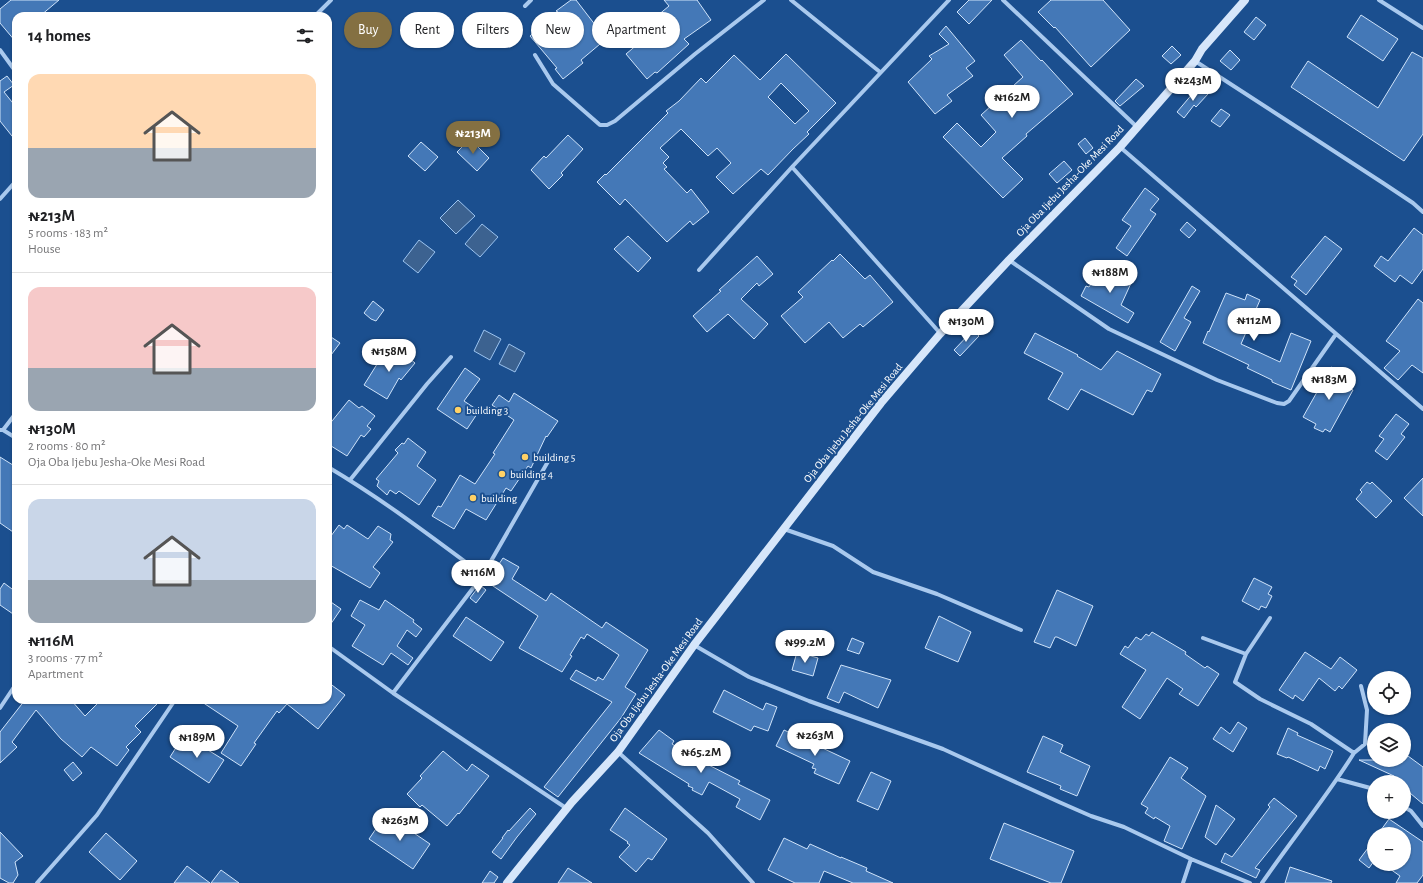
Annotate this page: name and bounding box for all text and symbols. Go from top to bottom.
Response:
chip: Buy [344,12,392,48]
chip: Rent [400,12,454,48]
chip: Filters [462,12,523,48]
chip: New [531,12,584,48]
chip: Apartment [592,12,680,48]
icon: filters [294,25,316,47]
text: 14 homes [28,27,91,44]
pin: ₦243M [1165,68,1221,102]
text: ₦243M [1174,74,1212,87]
pin: ₦162M [984,85,1040,119]
text: ₦162M [994,91,1030,104]
icon: home [136,100,208,172]
pin: ₦213M [445,121,501,155]
street label: Oja Oba Ijebu Jesha-Oke Mesi Road [1014,123,1126,239]
text: ₦213M [455,127,491,140]
text: ₦213M [28,207,75,224]
text: 5 rooms · 183 m² [28,227,108,240]
text: House [28,243,60,256]
pin: ₦188M [1082,260,1138,294]
text: ₦188M [1091,266,1129,279]
pin: ₦112M [1226,308,1282,342]
pin: ₦130M [938,309,994,343]
icon: home [136,313,208,385]
text: ₦112M [1236,314,1272,327]
text: ₦130M [948,315,984,328]
pin: ₦158M [361,339,417,373]
text: ₦158M [371,345,407,358]
street label: Oja Oba Ijebu Jesha-Oke Mesi Road [802,361,905,485]
pin: ₦183M [1301,367,1357,401]
text: ₦183M [1311,373,1347,386]
marker: building 3 [453,405,463,415]
place label: building 3 [466,405,509,416]
text: ₦130M [28,420,76,437]
text: 2 rooms · 80 m² [28,440,105,453]
marker: building 5 [520,452,530,462]
place label: building 5 [533,452,576,463]
text: Oja Oba Ijebu Jesha-Oke Mesi Road [28,456,205,469]
marker: building 4 [497,469,507,479]
place label: building 4 [510,469,553,480]
marker: building [468,493,478,503]
place label: building [481,493,518,504]
icon: home [136,525,208,597]
pin: ₦116M [450,560,506,594]
text: ₦116M [460,566,496,579]
street label: Oja Oba Ijebu Jesha-Oke Mesi Road [608,616,705,744]
pin: ₦99.2M [772,630,838,664]
text: ₦116M [28,632,74,649]
text: ₦99.2M [784,636,826,649]
text: 3 rooms · 77 m² [28,652,103,665]
text: Apartment [28,668,83,681]
map controls [1367,671,1411,871]
button: locate [1367,671,1411,715]
pin: ₦263M [787,723,843,757]
button: layers [1367,723,1411,767]
pin: ₦189M [169,725,225,759]
text: ₦263M [796,729,834,742]
text: ₦189M [179,731,215,744]
pin: ₦65.2M [668,740,734,774]
text: ₦65.2M [681,746,721,759]
button: + [1367,775,1411,819]
pin: ₦263M [372,808,428,842]
text: ₦263M [381,814,419,827]
button: − [1367,827,1411,871]

